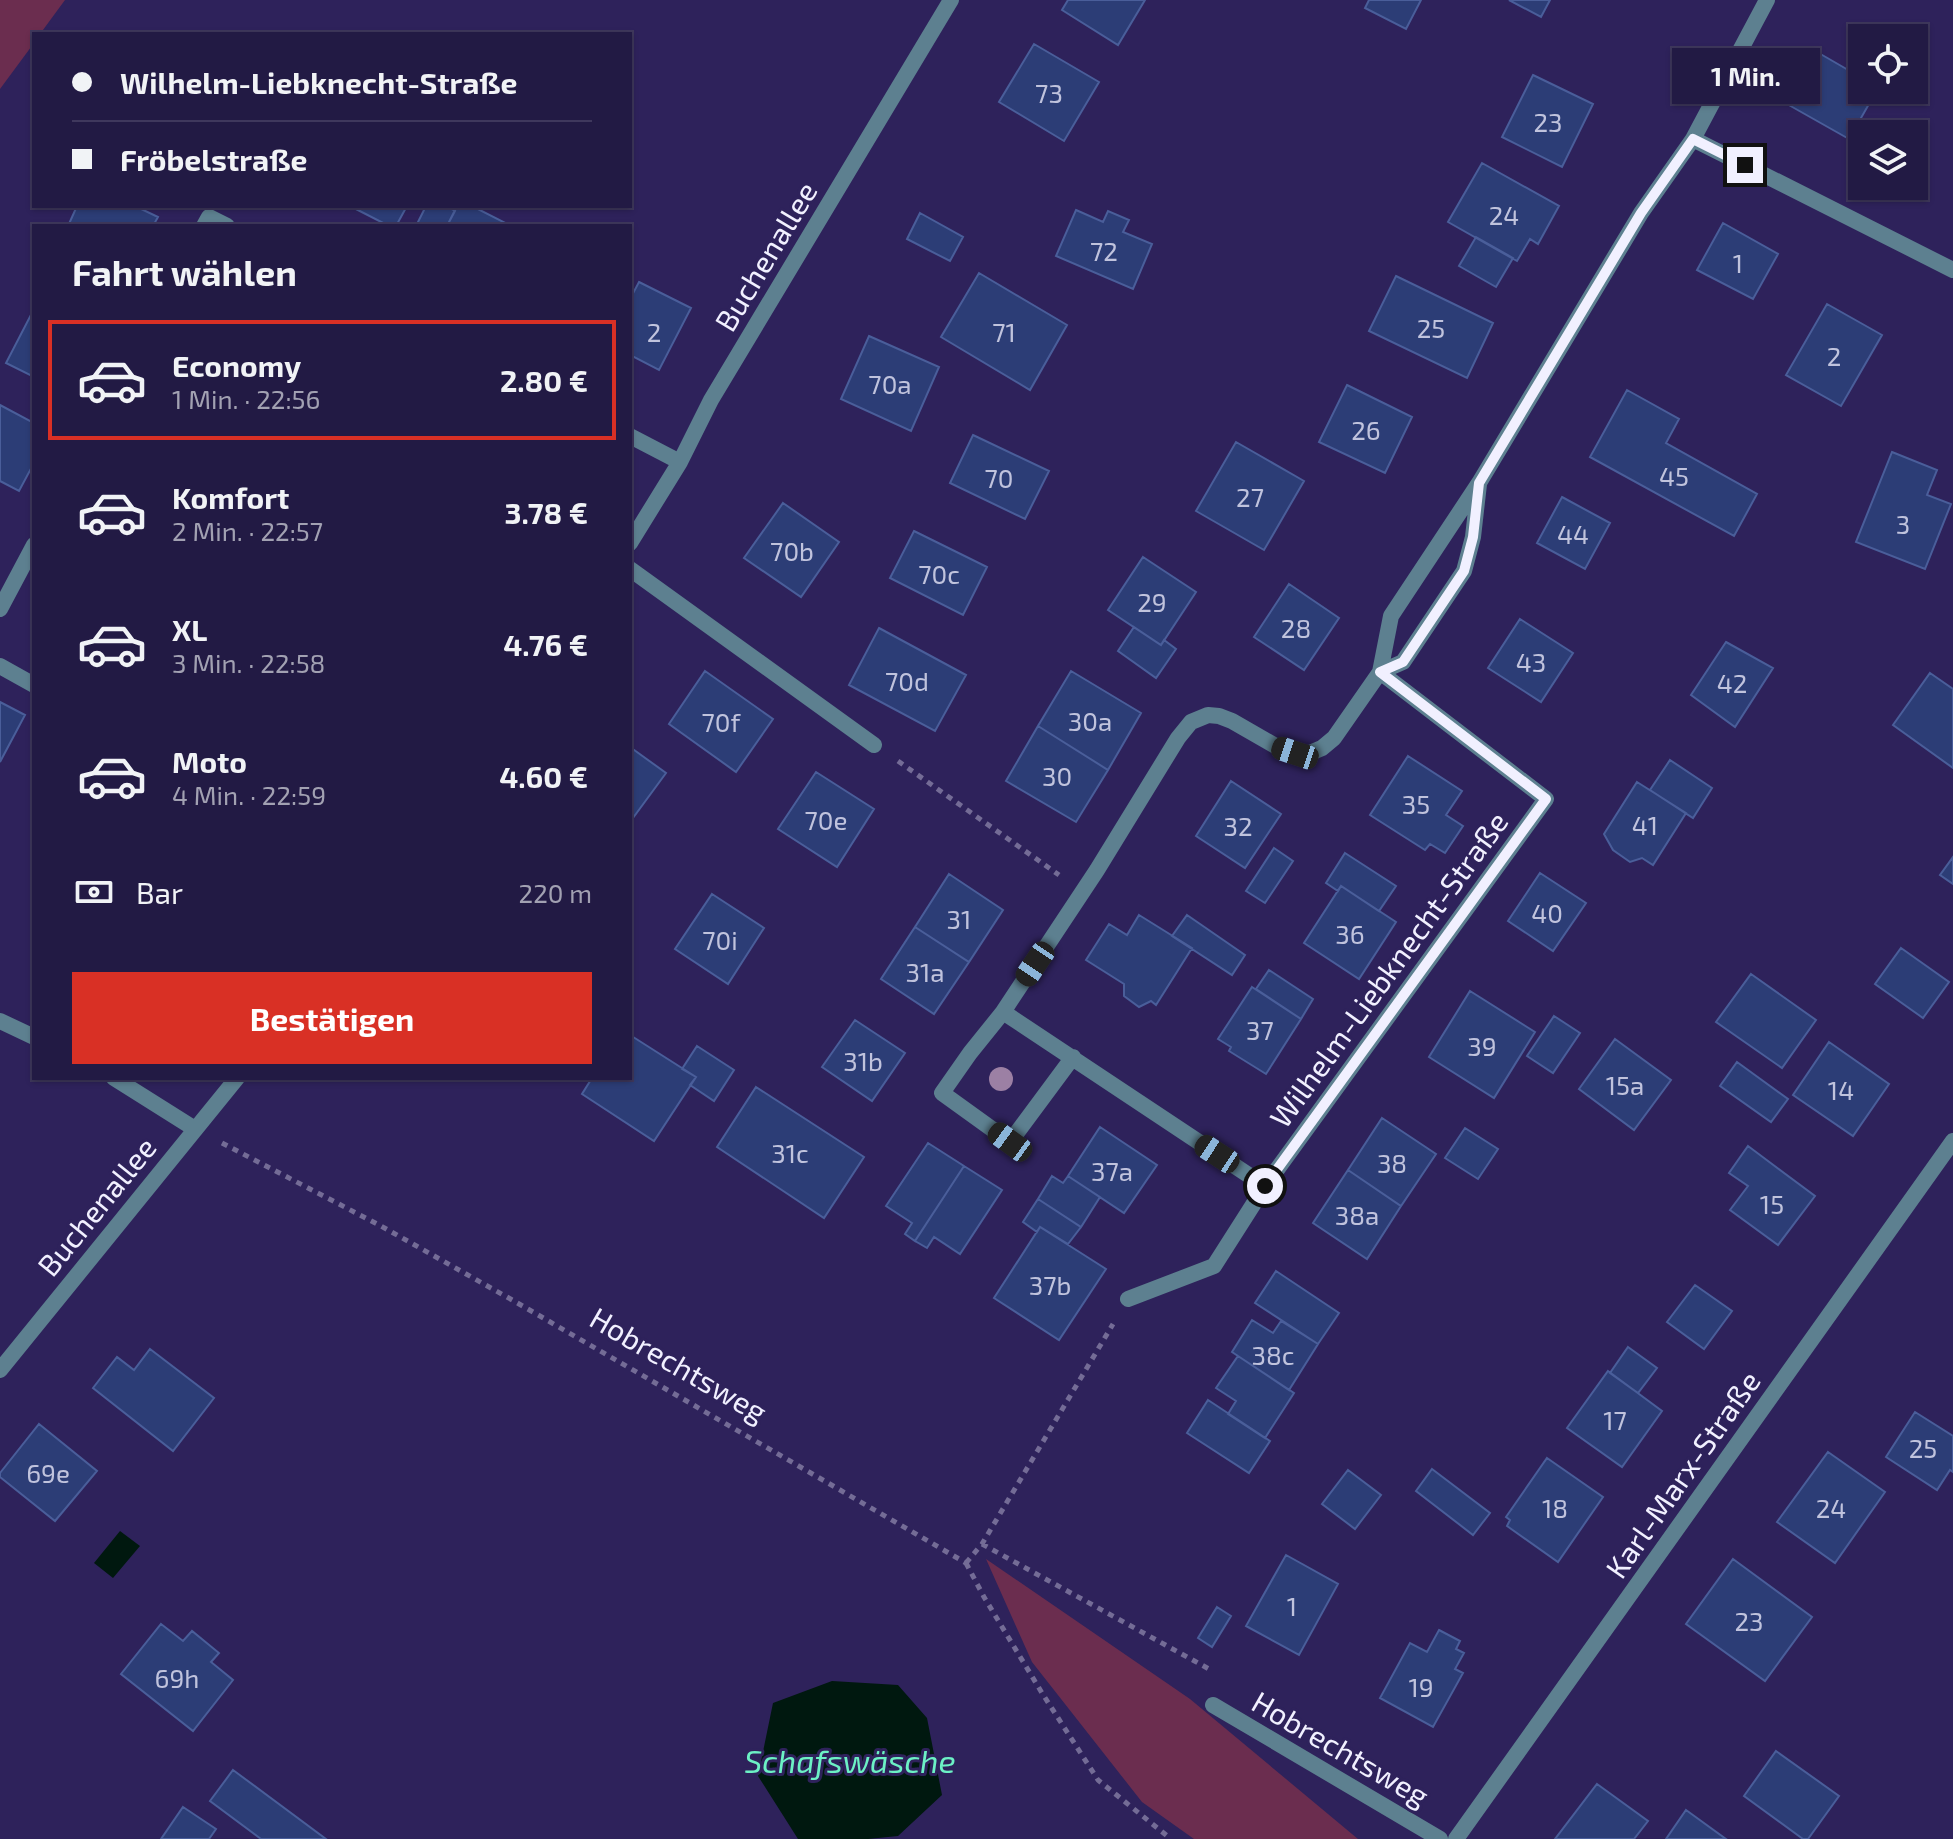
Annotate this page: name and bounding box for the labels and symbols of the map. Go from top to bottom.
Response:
callout: 1 Min. [1671,49,1819,105]
house number: 73 [1035,77,1063,108]
house number: 23 [1533,106,1563,137]
route end [1727,147,1763,183]
street label: Buchenallee [706,175,824,337]
house number: 24 [1489,199,1519,230]
house number: 72 [1090,235,1118,266]
house number: 1 [1733,247,1743,278]
house number: 25 [1417,312,1445,343]
house number: 2 [647,316,661,347]
house number: 71 [992,316,1016,347]
house number: 2 [1827,340,1841,371]
house number: 70a [868,368,912,399]
house number: 26 [1351,414,1381,445]
house number: 45 [1659,460,1689,491]
house number: 70 [985,462,1014,493]
house number: 27 [1236,481,1264,512]
house number: 3 [1896,508,1910,539]
house number: 44 [1557,518,1589,549]
house number: 70b [770,535,814,566]
house number: 70c [918,558,960,589]
house number: 29 [1137,586,1167,617]
house number: 28 [1281,612,1311,643]
house number: 43 [1516,646,1546,677]
house number: 70d [885,665,929,696]
house number: 42 [1717,667,1747,698]
house number: 30a [1068,705,1112,736]
house number: 70f [702,706,742,737]
car [1268,734,1322,772]
house number: 30 [1042,760,1072,791]
house number: 35 [1402,788,1430,819]
house number: 70e [805,804,847,835]
street label: Wilhelm-Liebknecht-Straße [1261,804,1515,1134]
house number: 41 [1632,809,1658,840]
house number: 32 [1223,810,1253,841]
house number: 40 [1531,897,1563,928]
house number: 31 [947,903,971,934]
house number: 36 [1335,918,1365,949]
house number: 70i [702,924,738,955]
car [1012,937,1058,991]
house number: 31a [905,956,945,987]
house number: 37 [1246,1014,1274,1045]
house number: 39 [1467,1030,1497,1061]
house number: 31b [843,1045,883,1076]
house number: 15a [1606,1069,1644,1100]
house number: 14 [1828,1074,1854,1105]
car [984,1118,1036,1166]
street label: Buchenallee [29,1129,163,1283]
car [1190,1131,1244,1177]
house number: 31c [771,1137,809,1168]
house number: 38 [1377,1147,1407,1178]
house number: 37a [1091,1155,1133,1186]
route start [1247,1168,1283,1204]
house number: 15 [1760,1188,1784,1219]
house number: 38a [1335,1199,1379,1230]
house number: 37b [1029,1269,1071,1300]
street label: Hobrechtsweg [584,1299,774,1429]
house number: 38c [1252,1339,1294,1370]
street label: Karl-Marx-Straße [1597,1364,1767,1584]
house number: 17 [1603,1404,1627,1435]
house number: 25 [1909,1432,1937,1463]
house number: 69e [26,1457,70,1488]
house number: 18 [1542,1492,1568,1523]
house number: 24 [1816,1492,1846,1523]
house number: 1 [1287,1590,1297,1621]
house number: 23 [1734,1605,1764,1636]
house number: 69h [155,1662,199,1693]
house number: 19 [1408,1671,1434,1702]
street label: Hobrechtsweg [1246,1683,1436,1813]
water label: Schafswäsche [744,1741,956,1780]

